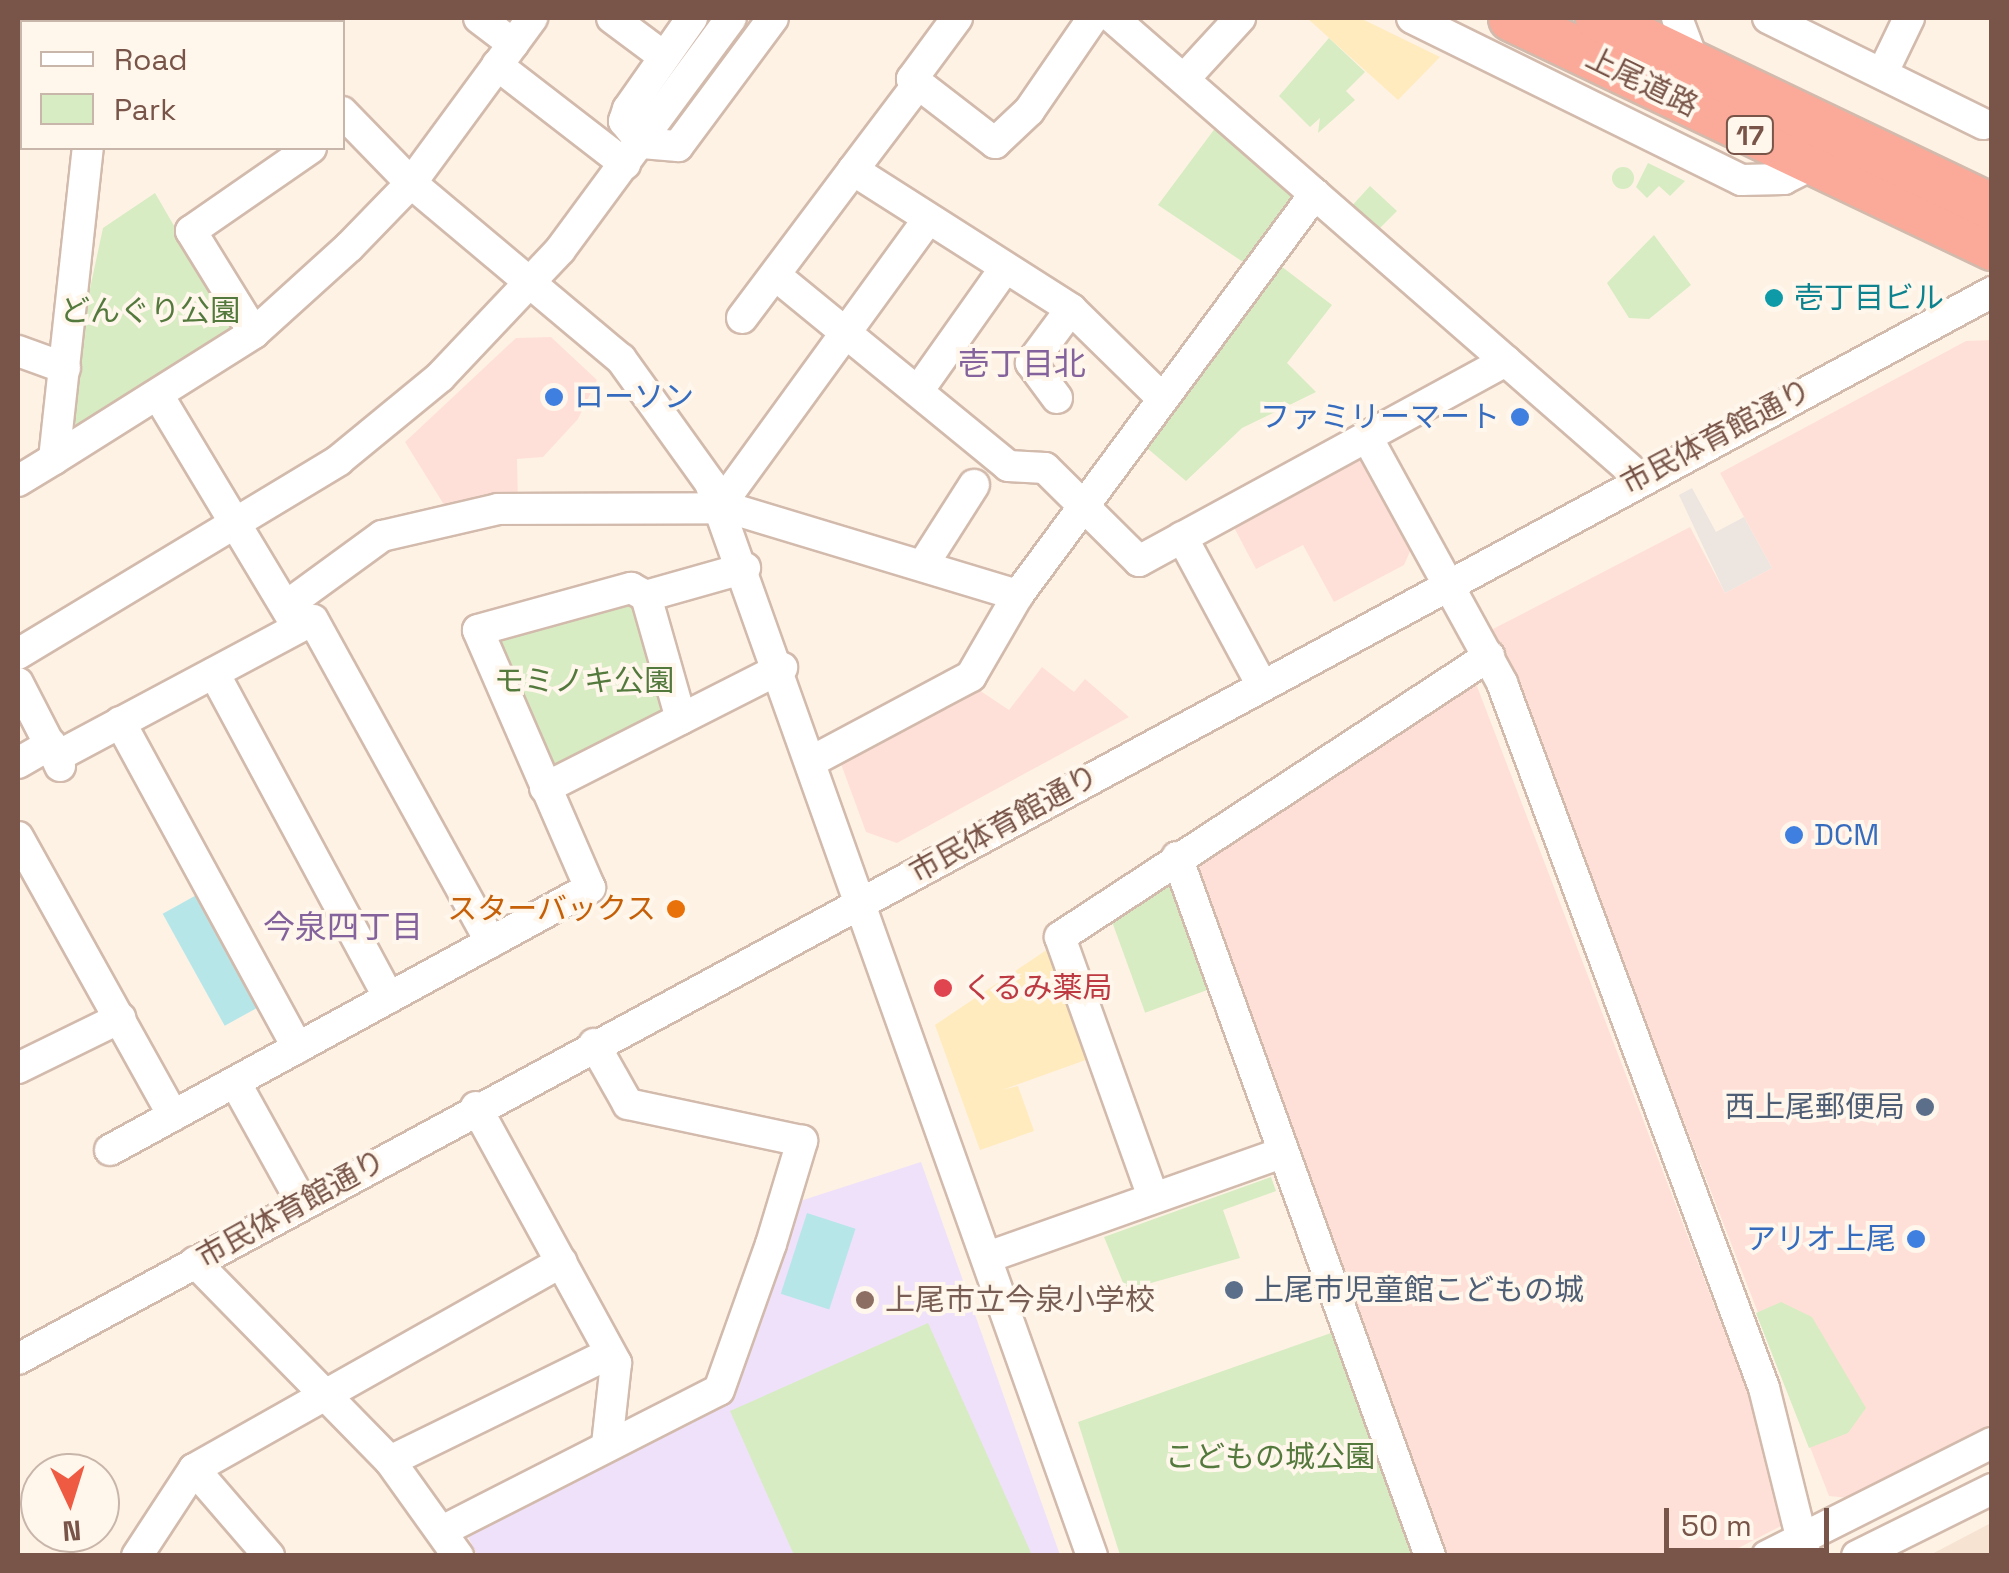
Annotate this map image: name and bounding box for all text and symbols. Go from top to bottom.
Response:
legend [20,20,345,150]
text: Road [114,40,188,79]
street label: 上尾道路 [1580,40,1704,124]
text: Park [114,90,176,129]
road number: 17 [1725,112,1775,158]
place label: 壱丁目ビル [1794,280,1944,316]
marker: 壱丁目ビル [1763,287,1785,309]
park label: どんぐり公園 [60,293,240,329]
district label: 壱丁目北 [958,345,1086,383]
street label: 市民体育館通り [1615,372,1817,502]
place label: ローソン [574,379,694,415]
marker: ローソン [543,386,565,408]
place label: ファミリーマート [1260,399,1500,435]
marker: ファミリーマート [1509,406,1531,428]
park label: モミノキ公園 [494,663,674,699]
street label: 市民体育館通り [903,757,1105,891]
place label: DCM [1814,817,1879,853]
marker: DCM [1783,824,1805,846]
place label: スターバックス [446,891,656,927]
marker: スターバックス [665,898,687,920]
district label: 今泉四丁目 [263,908,423,946]
place label: くるみ薬局 [963,970,1113,1006]
marker: くるみ薬局 [932,977,954,999]
place label: 西上尾郵便局 [1725,1089,1905,1125]
marker: 西上尾郵便局 [1914,1096,1936,1118]
street label: 市民体育館通り [190,1142,392,1276]
place label: アリオ上尾 [1746,1221,1896,1257]
marker: アリオ上尾 [1905,1228,1927,1250]
place label: 上尾市児童館こどもの城 [1254,1272,1584,1308]
marker: 上尾市児童館こどもの城 [1223,1279,1245,1301]
place label: 上尾市立今泉小学校 [885,1282,1155,1318]
marker: 上尾市立今泉小学校 [854,1289,876,1311]
park label: こどもの城公園 [1165,1439,1375,1475]
north arrow [20,1453,120,1553]
scale bar [1669,1488,1834,1550]
text: 50 m [1681,1506,1752,1545]
text: N [61,1512,83,1550]

